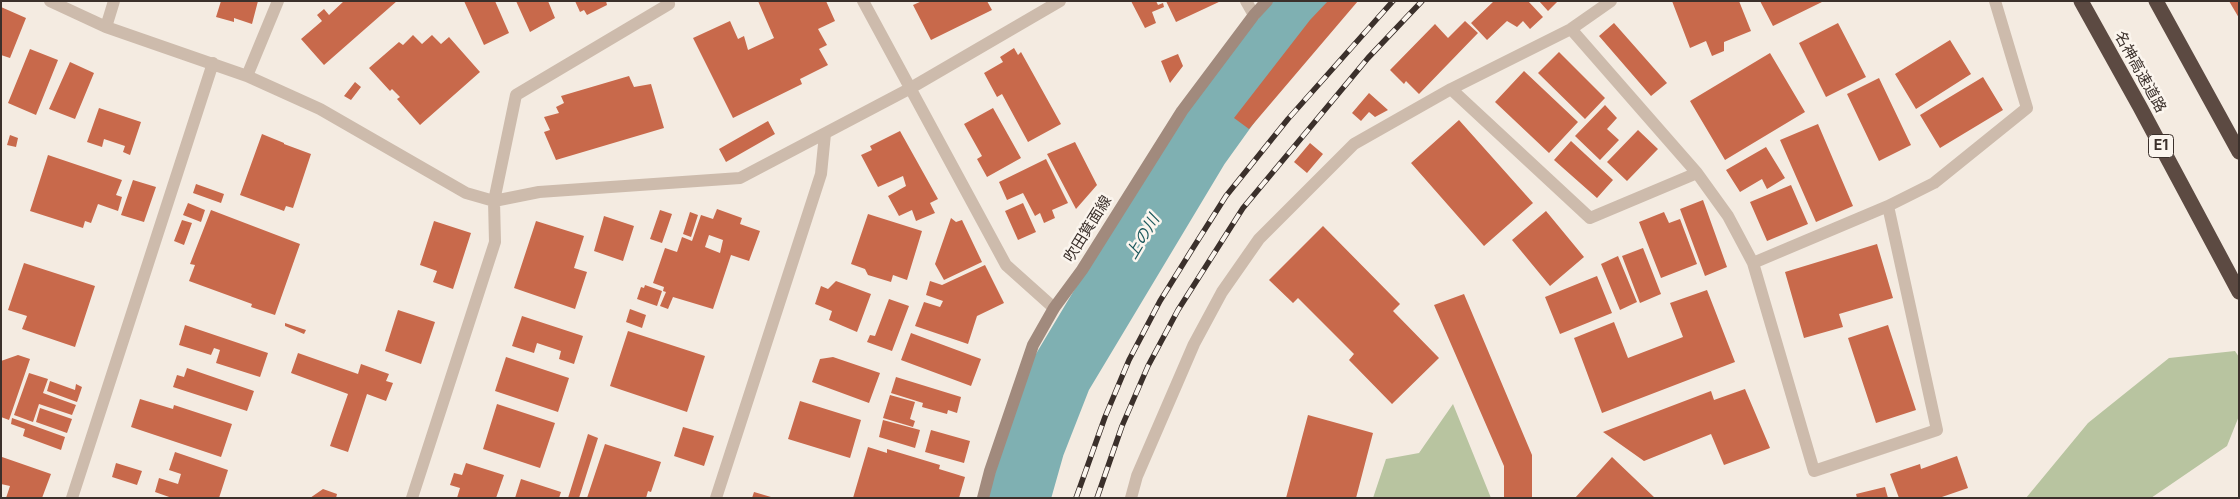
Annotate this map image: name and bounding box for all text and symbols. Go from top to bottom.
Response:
street label: 名神高速道路 [2110,28,2170,116]
road number: E1 [2148,134,2174,158]
street label: 吹田箕面線 [1060,192,1116,266]
water label: 上の川 [1122,211,1164,263]

